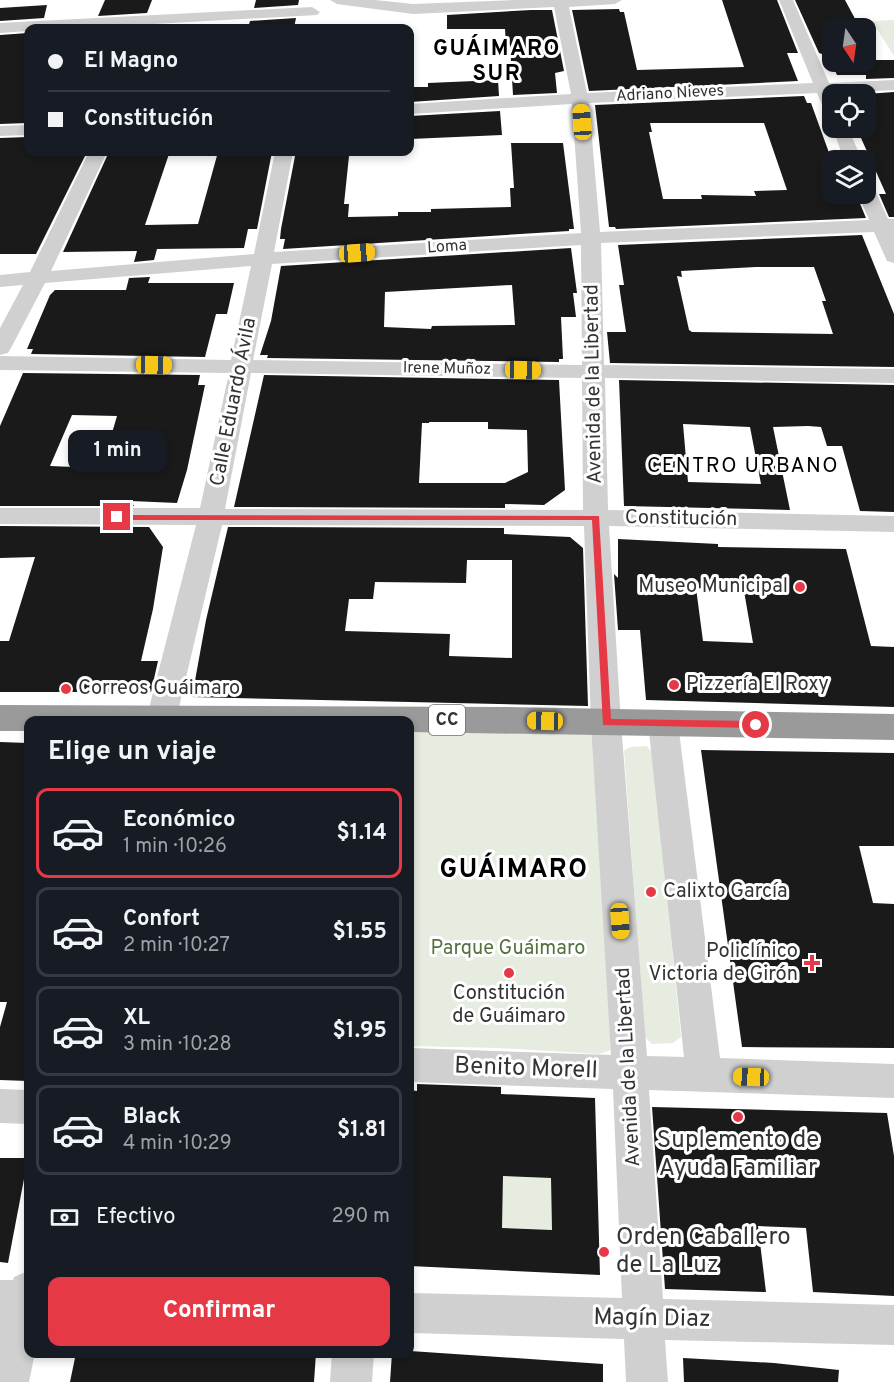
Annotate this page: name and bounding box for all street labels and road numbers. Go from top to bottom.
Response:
street label: Adriano Nieves [615,81,725,107]
street label: Loma [426,236,468,258]
street label: Avenida de la Libertad [579,284,609,484]
street label: Calle Eduardo Ávila [203,315,263,489]
street label: Irene Muñoz [403,358,491,380]
street label: Constitución [625,505,737,533]
road number: CC [429,705,465,735]
street label: Avenida de la Libertad [611,966,647,1168]
street label: Benito Morell [454,1052,598,1086]
street label: Magín Diaz [593,1303,711,1335]

